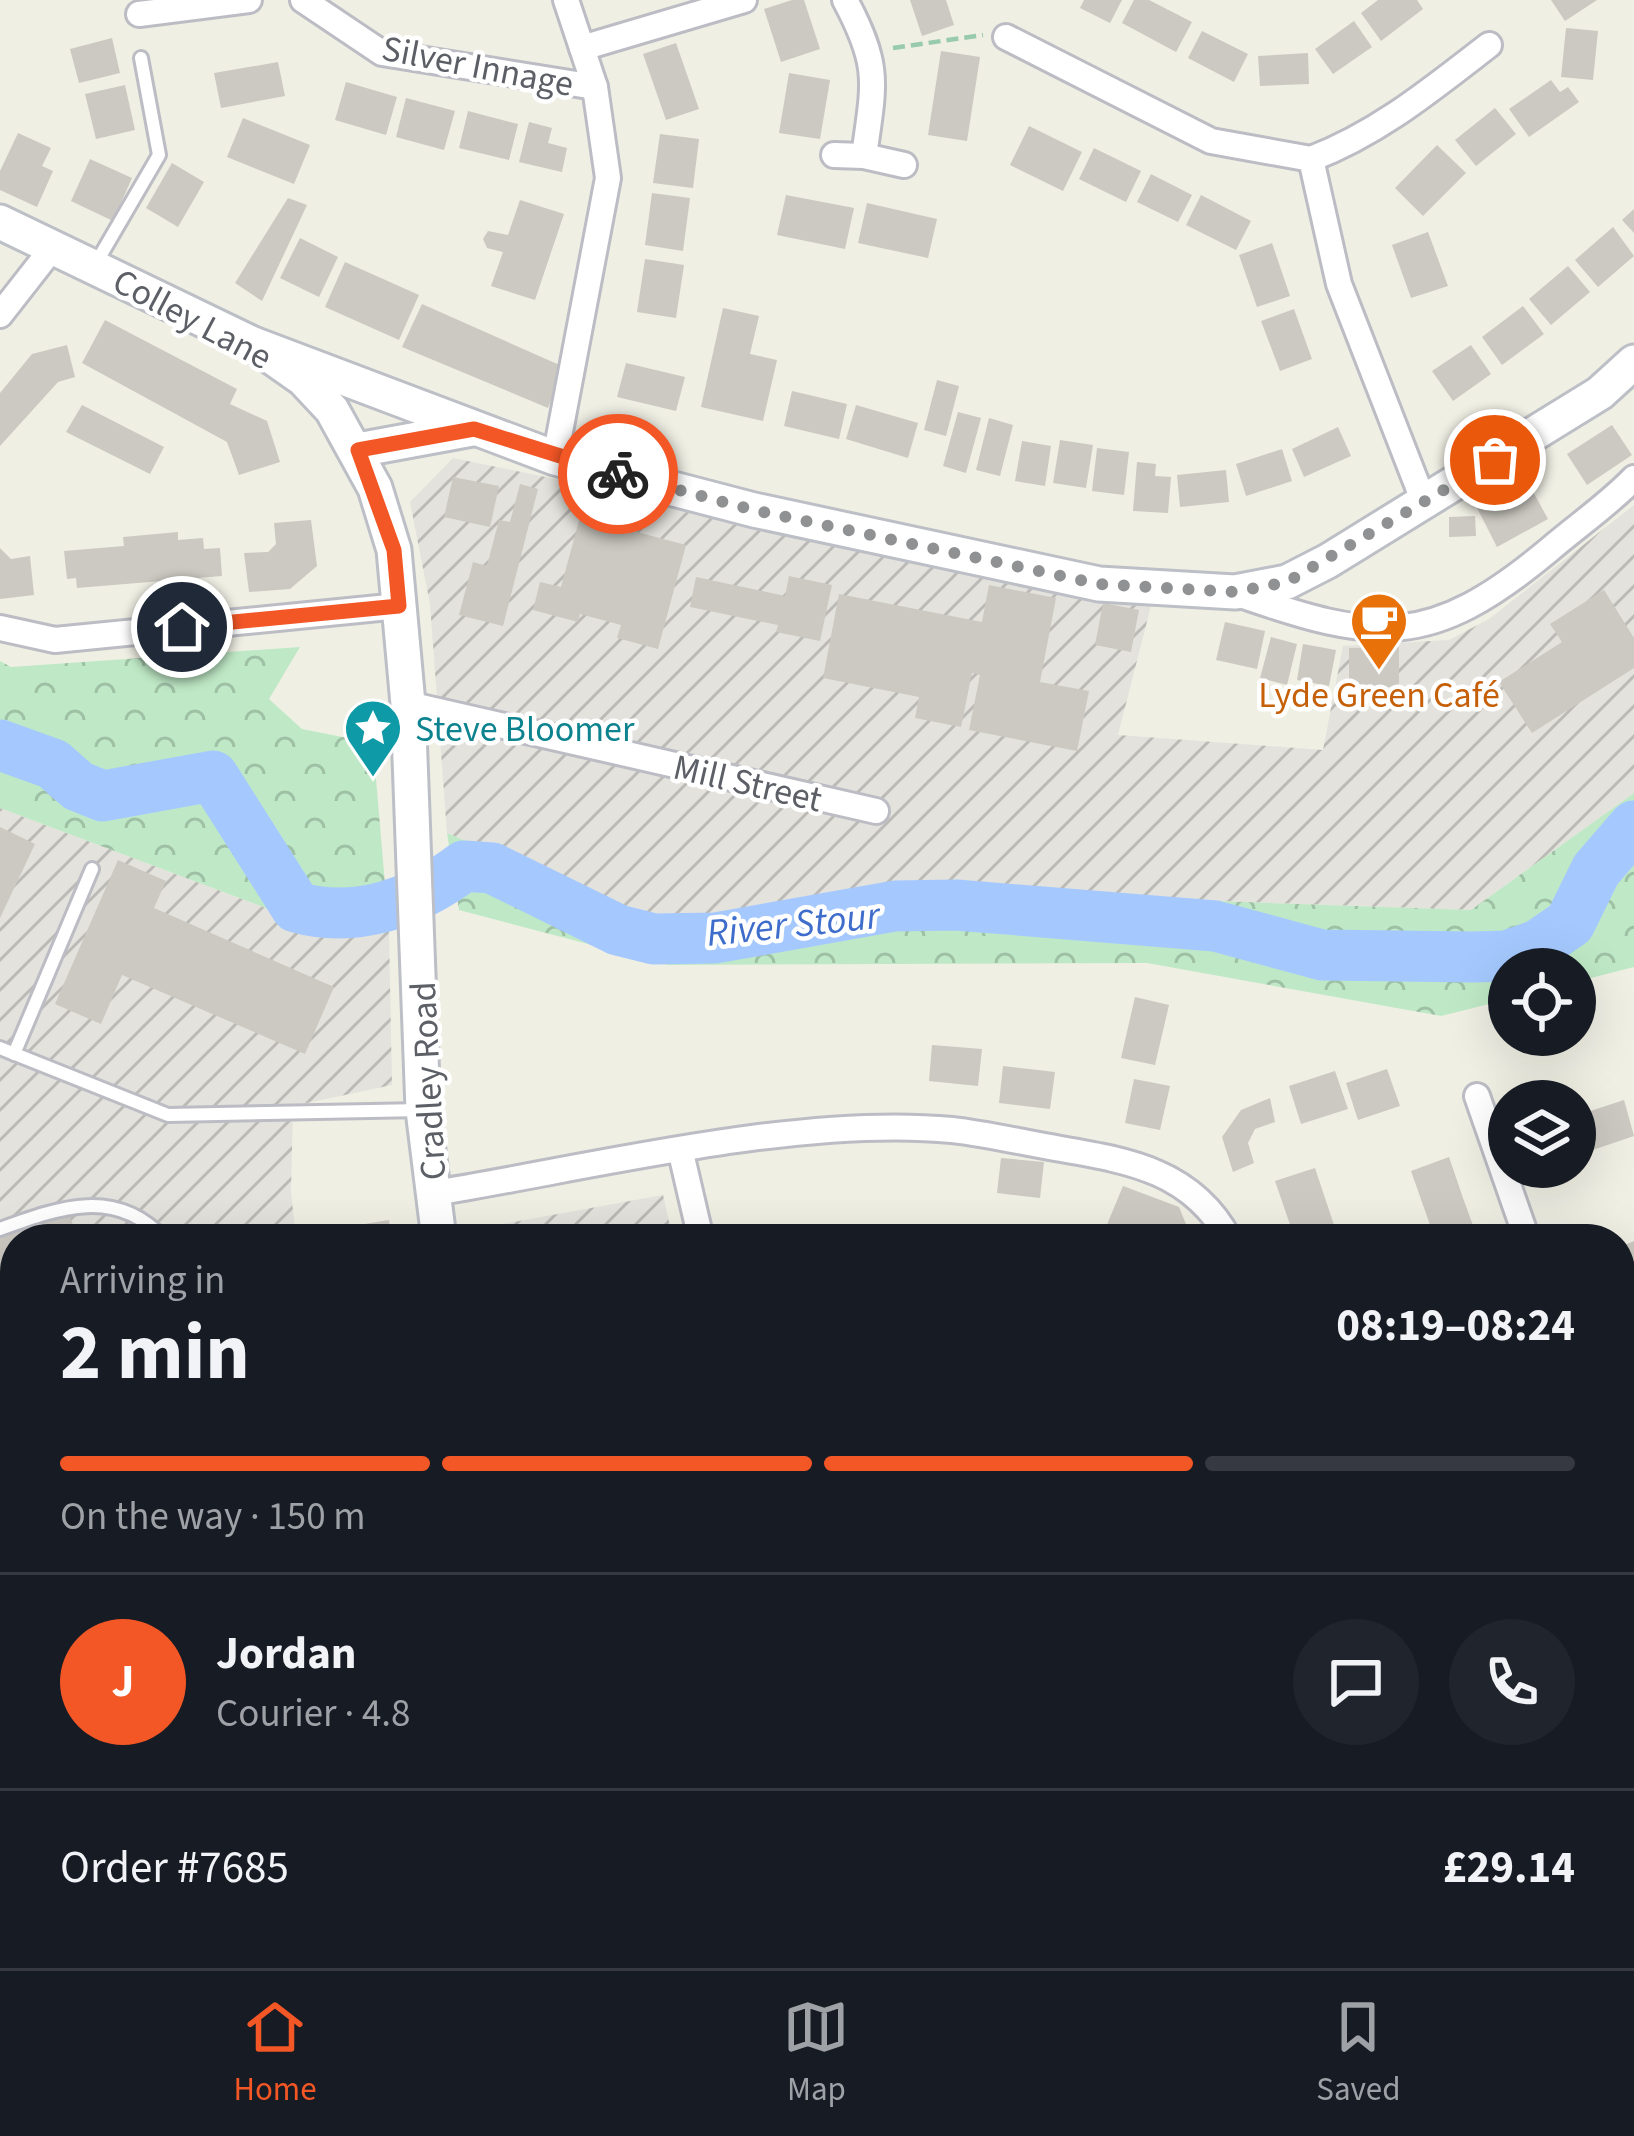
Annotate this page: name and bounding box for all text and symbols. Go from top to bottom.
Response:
street label: Silver Innage [378,23,578,110]
street label: Colley Lane [104,256,281,383]
pin [1444,409,1546,511]
courier [558,414,678,534]
icon: bag [1462,427,1528,493]
icon: bike [585,441,651,507]
pin [131,576,233,678]
cafe icon: Lyde Green Café [1348,590,1410,672]
icon: home [149,594,215,660]
place label: Lyde Green Café [1258,670,1500,721]
place icon: Steve Bloomer [342,697,404,779]
place label: Steve Bloomer [415,704,635,755]
street label: Mill Street [668,742,827,825]
water label: River Stour [704,888,884,962]
map controls [1488,948,1596,1188]
button: locate [1488,948,1596,1056]
street label: Cradley Road [398,980,459,1182]
button: layers [1488,1080,1596,1188]
text: Arriving in [60,1253,225,1309]
text: 08:19–08:24 [1336,1294,1575,1358]
text: 2 min [60,1298,250,1409]
text: On the way · 150 m [60,1489,366,1545]
button: chat [1293,1619,1419,1745]
button: phone [1449,1619,1575,1745]
text: Jordan [216,1622,357,1686]
text: J [112,1650,134,1714]
text: Courier · 4.8 [216,1686,410,1742]
text: Order #7685 [60,1836,289,1900]
text: £29.14 [1443,1836,1575,1900]
tab: Home [233,1994,317,2113]
tab: Map [783,1994,849,2113]
tab: Saved [1316,1994,1401,2113]

